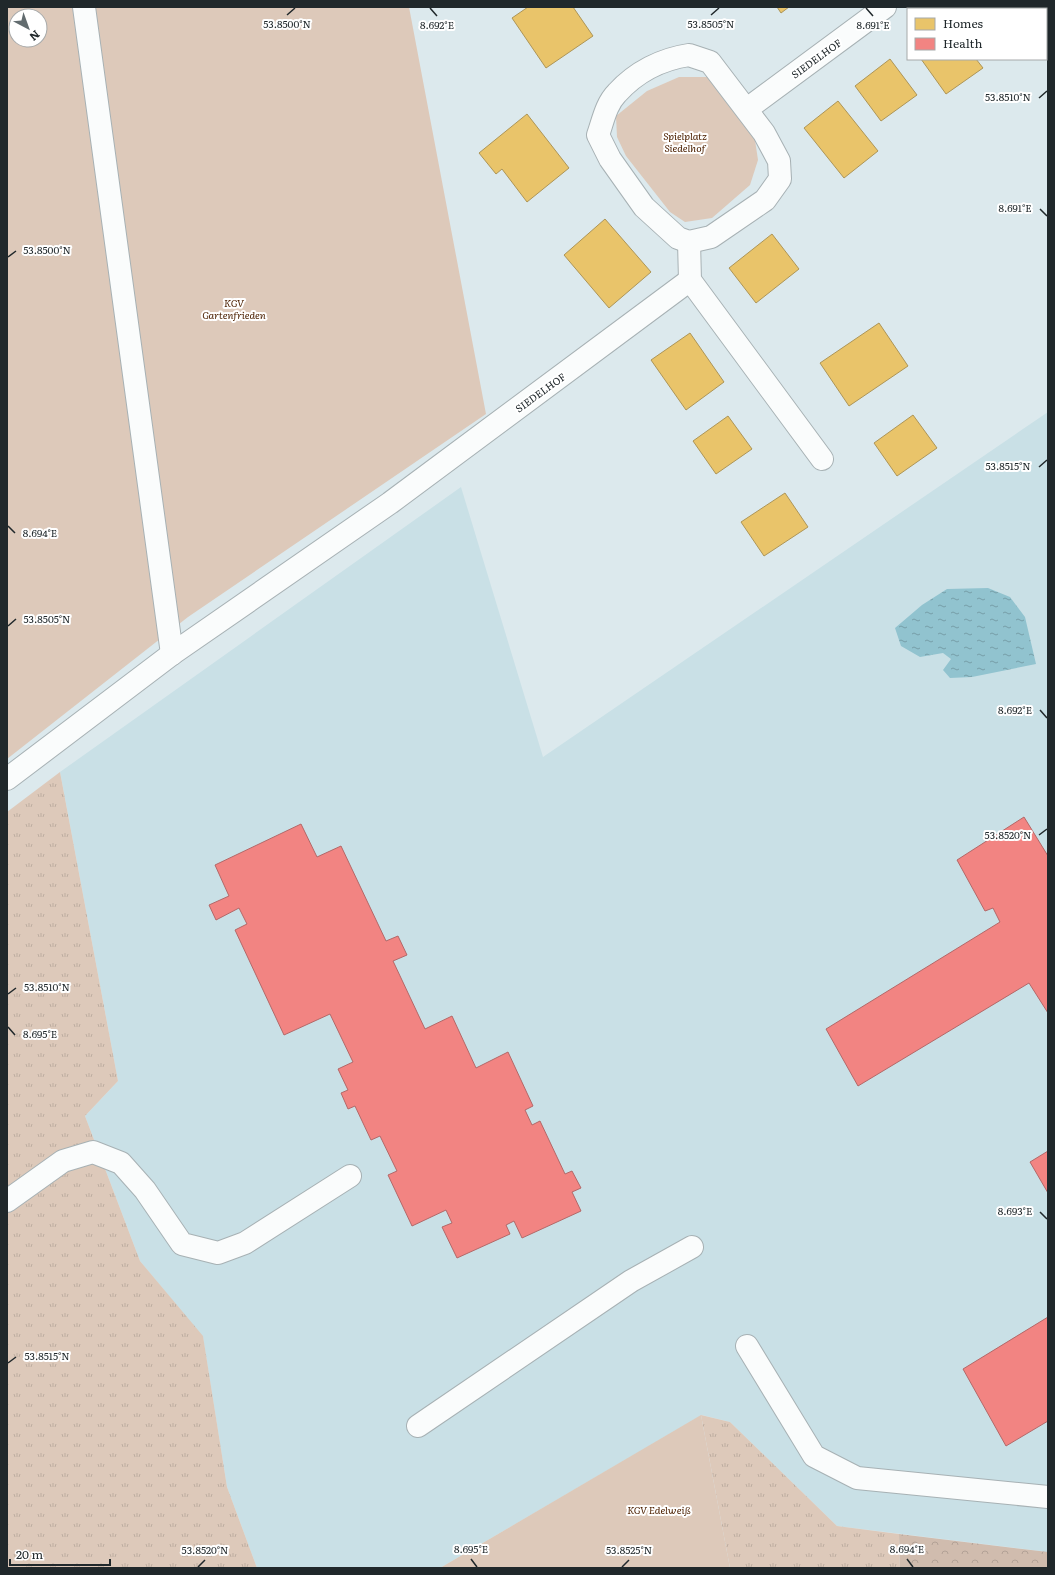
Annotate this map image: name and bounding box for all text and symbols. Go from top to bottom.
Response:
north arrow [8,8,48,48]
legend [907,8,1047,60]
text: Homes [943,14,983,32]
text: 53.8500°N [263,16,311,31]
text: 53.8505°N [688,16,734,31]
text: 8.692°E [420,17,454,32]
text: 8.691°E [856,17,890,32]
text: N [26,27,44,45]
text: Health [943,34,982,52]
street label: SIEDELHOF [788,35,844,81]
text: 53.8510°N [985,89,1031,104]
park label: Spielplatz Siedelhof [663,128,707,155]
text: 8.691°E [998,200,1032,215]
text: 53.8500°N [23,242,71,257]
park label: KGV Gartenfrieden [202,295,266,322]
street label: SIEDELHOF [512,369,568,415]
text: 53.8515°N [985,458,1031,473]
text: 8.694°E [23,525,57,540]
text: 53.8505°N [24,611,70,626]
text: 8.692°E [998,702,1032,717]
text: 53.8520°N [985,827,1031,842]
text: 53.8510°N [24,979,70,994]
text: 8.695°E [23,1026,57,1041]
text: 8.693°E [998,1203,1032,1218]
text: 53.8515°N [24,1348,70,1363]
park label: KGV Edelweiß [627,1502,691,1517]
scale bar [10,1541,110,1567]
text: 8.695°E [454,1541,488,1556]
text: 8.694°E [890,1541,924,1556]
text: 53.8520°N [182,1542,228,1557]
text: 53.8525°N [606,1542,652,1557]
text: 20 m [16,1545,43,1563]

